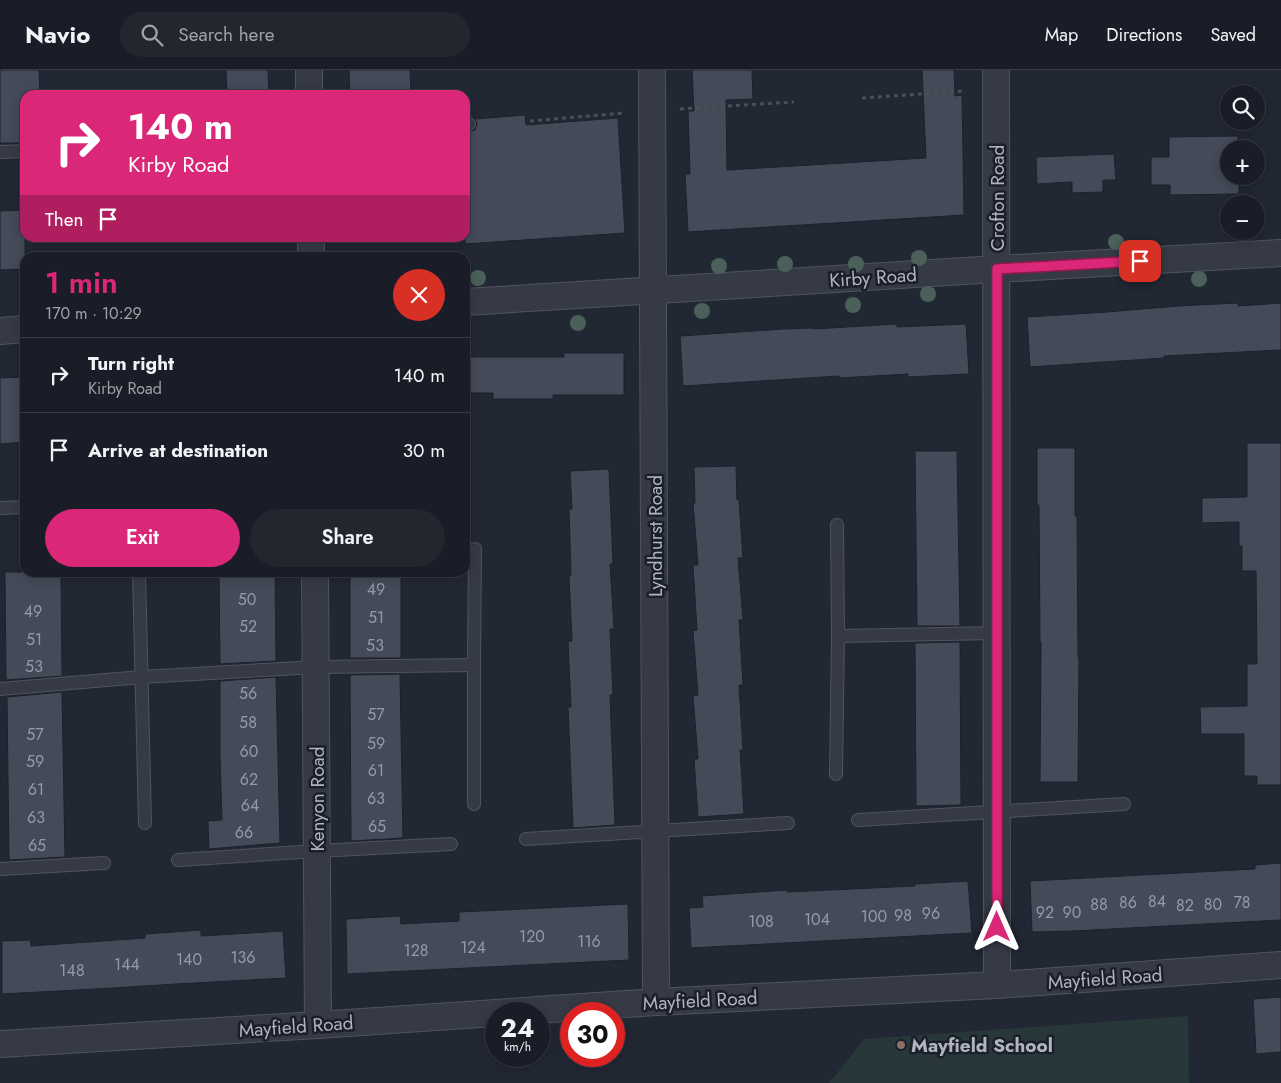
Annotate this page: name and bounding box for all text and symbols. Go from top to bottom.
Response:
search box [120,12,470,57]
text: Navio [25,17,90,52]
icon: search [138,21,166,49]
text: Search here [178,21,274,48]
text: Map [1045,22,1078,48]
text: Directions [1106,22,1182,48]
text: Saved [1210,22,1256,48]
map controls [1220,85,1265,240]
button: search [1220,85,1265,130]
text: 140 m [128,102,233,152]
icon: right [45,110,110,175]
button: + [1220,140,1265,185]
street label: Crofton Road [984,145,1011,251]
text: Kirby Road [128,148,230,180]
button: − [1220,195,1265,240]
icon: arrive [94,205,122,233]
text: Then [45,206,84,233]
pin [1119,240,1161,282]
icon: arrive [1126,247,1154,275]
text: 1 min [45,261,118,304]
street label: Kirby Road [828,261,918,294]
button: close [393,269,445,321]
text: 170 m · 10:29 [45,302,142,325]
text: Turn right [88,350,174,377]
icon: right [45,361,73,389]
text: 140 m [393,362,445,389]
text: Kirby Road [88,377,162,400]
icon: arrive [45,436,73,464]
text: Arrive at destination [88,437,268,464]
text: 30 m [403,437,445,464]
street label: Lyndhurst Road [642,475,669,597]
button: Exit [45,509,240,567]
button: Share [250,509,445,567]
house number: 49 [367,578,385,601]
house number: 50 [238,588,256,611]
house number: 49 [24,600,42,623]
house number: 51 [368,606,384,629]
house number: 52 [239,615,257,638]
house number: 51 [26,628,42,651]
house number: 53 [366,634,384,657]
house number: 53 [25,655,43,678]
house number: 56 [239,682,257,705]
house number: 57 [367,703,385,726]
house number: 58 [239,711,257,734]
house number: 57 [26,723,44,746]
house number: 59 [367,732,385,755]
house number: 60 [240,740,258,763]
street label: Kenyon Road [304,747,331,851]
house number: 59 [26,750,44,773]
house number: 61 [368,759,384,782]
house number: 62 [240,768,258,791]
house number: 61 [28,778,44,801]
house number: 63 [367,787,385,810]
house number: 64 [241,794,259,817]
house number: 63 [27,806,45,829]
house number: 65 [368,815,386,838]
house number: 66 [235,821,253,844]
house number: 65 [28,834,46,857]
house number: 84 [1148,890,1166,913]
house number: 86 [1119,891,1137,914]
house number: 78 [1233,891,1251,914]
house number: 88 [1090,893,1108,916]
house number: 80 [1204,893,1222,916]
house number: 82 [1176,894,1194,917]
position arrow [970,900,1022,952]
house number: 92 [1036,901,1054,924]
house number: 90 [1063,901,1081,924]
house number: 96 [922,902,940,925]
house number: 98 [894,904,912,927]
house number: 100 [861,905,887,928]
house number: 104 [804,908,830,931]
house number: 108 [748,910,774,933]
house number: 120 [519,925,545,948]
house number: 116 [577,930,601,953]
house number: 124 [460,936,486,959]
house number: 128 [403,939,429,962]
house number: 136 [230,946,256,969]
house number: 140 [176,948,202,971]
house number: 144 [114,953,140,976]
house number: 148 [59,959,85,982]
street label: Mayfield Road [1047,961,1163,996]
street label: Mayfield Road [642,984,758,1017]
speed limit sign: 30 [560,1002,625,1067]
street label: Mayfield Road [238,1009,354,1044]
text: 24 [501,1010,534,1046]
place label: Mayfield School [911,1032,1053,1059]
text: km/h [504,1038,531,1056]
marker: Mayfield School [895,1039,907,1051]

